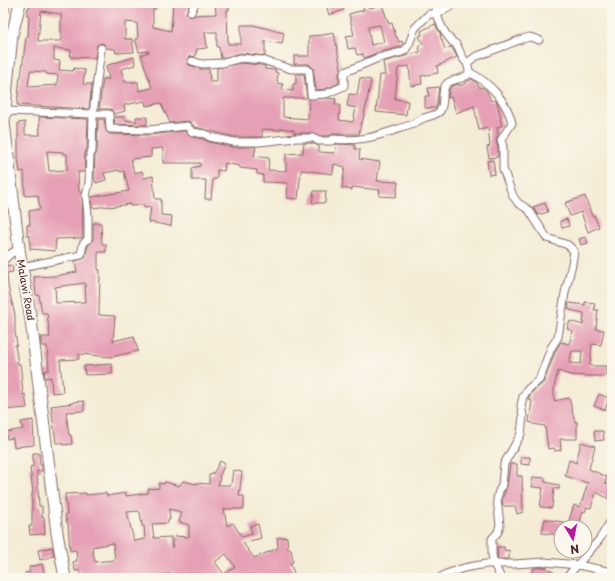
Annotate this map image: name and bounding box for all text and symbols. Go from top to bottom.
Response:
street label: Malawi Road [14,258,39,322]
north arrow [553,519,593,559]
text: N [569,540,581,559]

